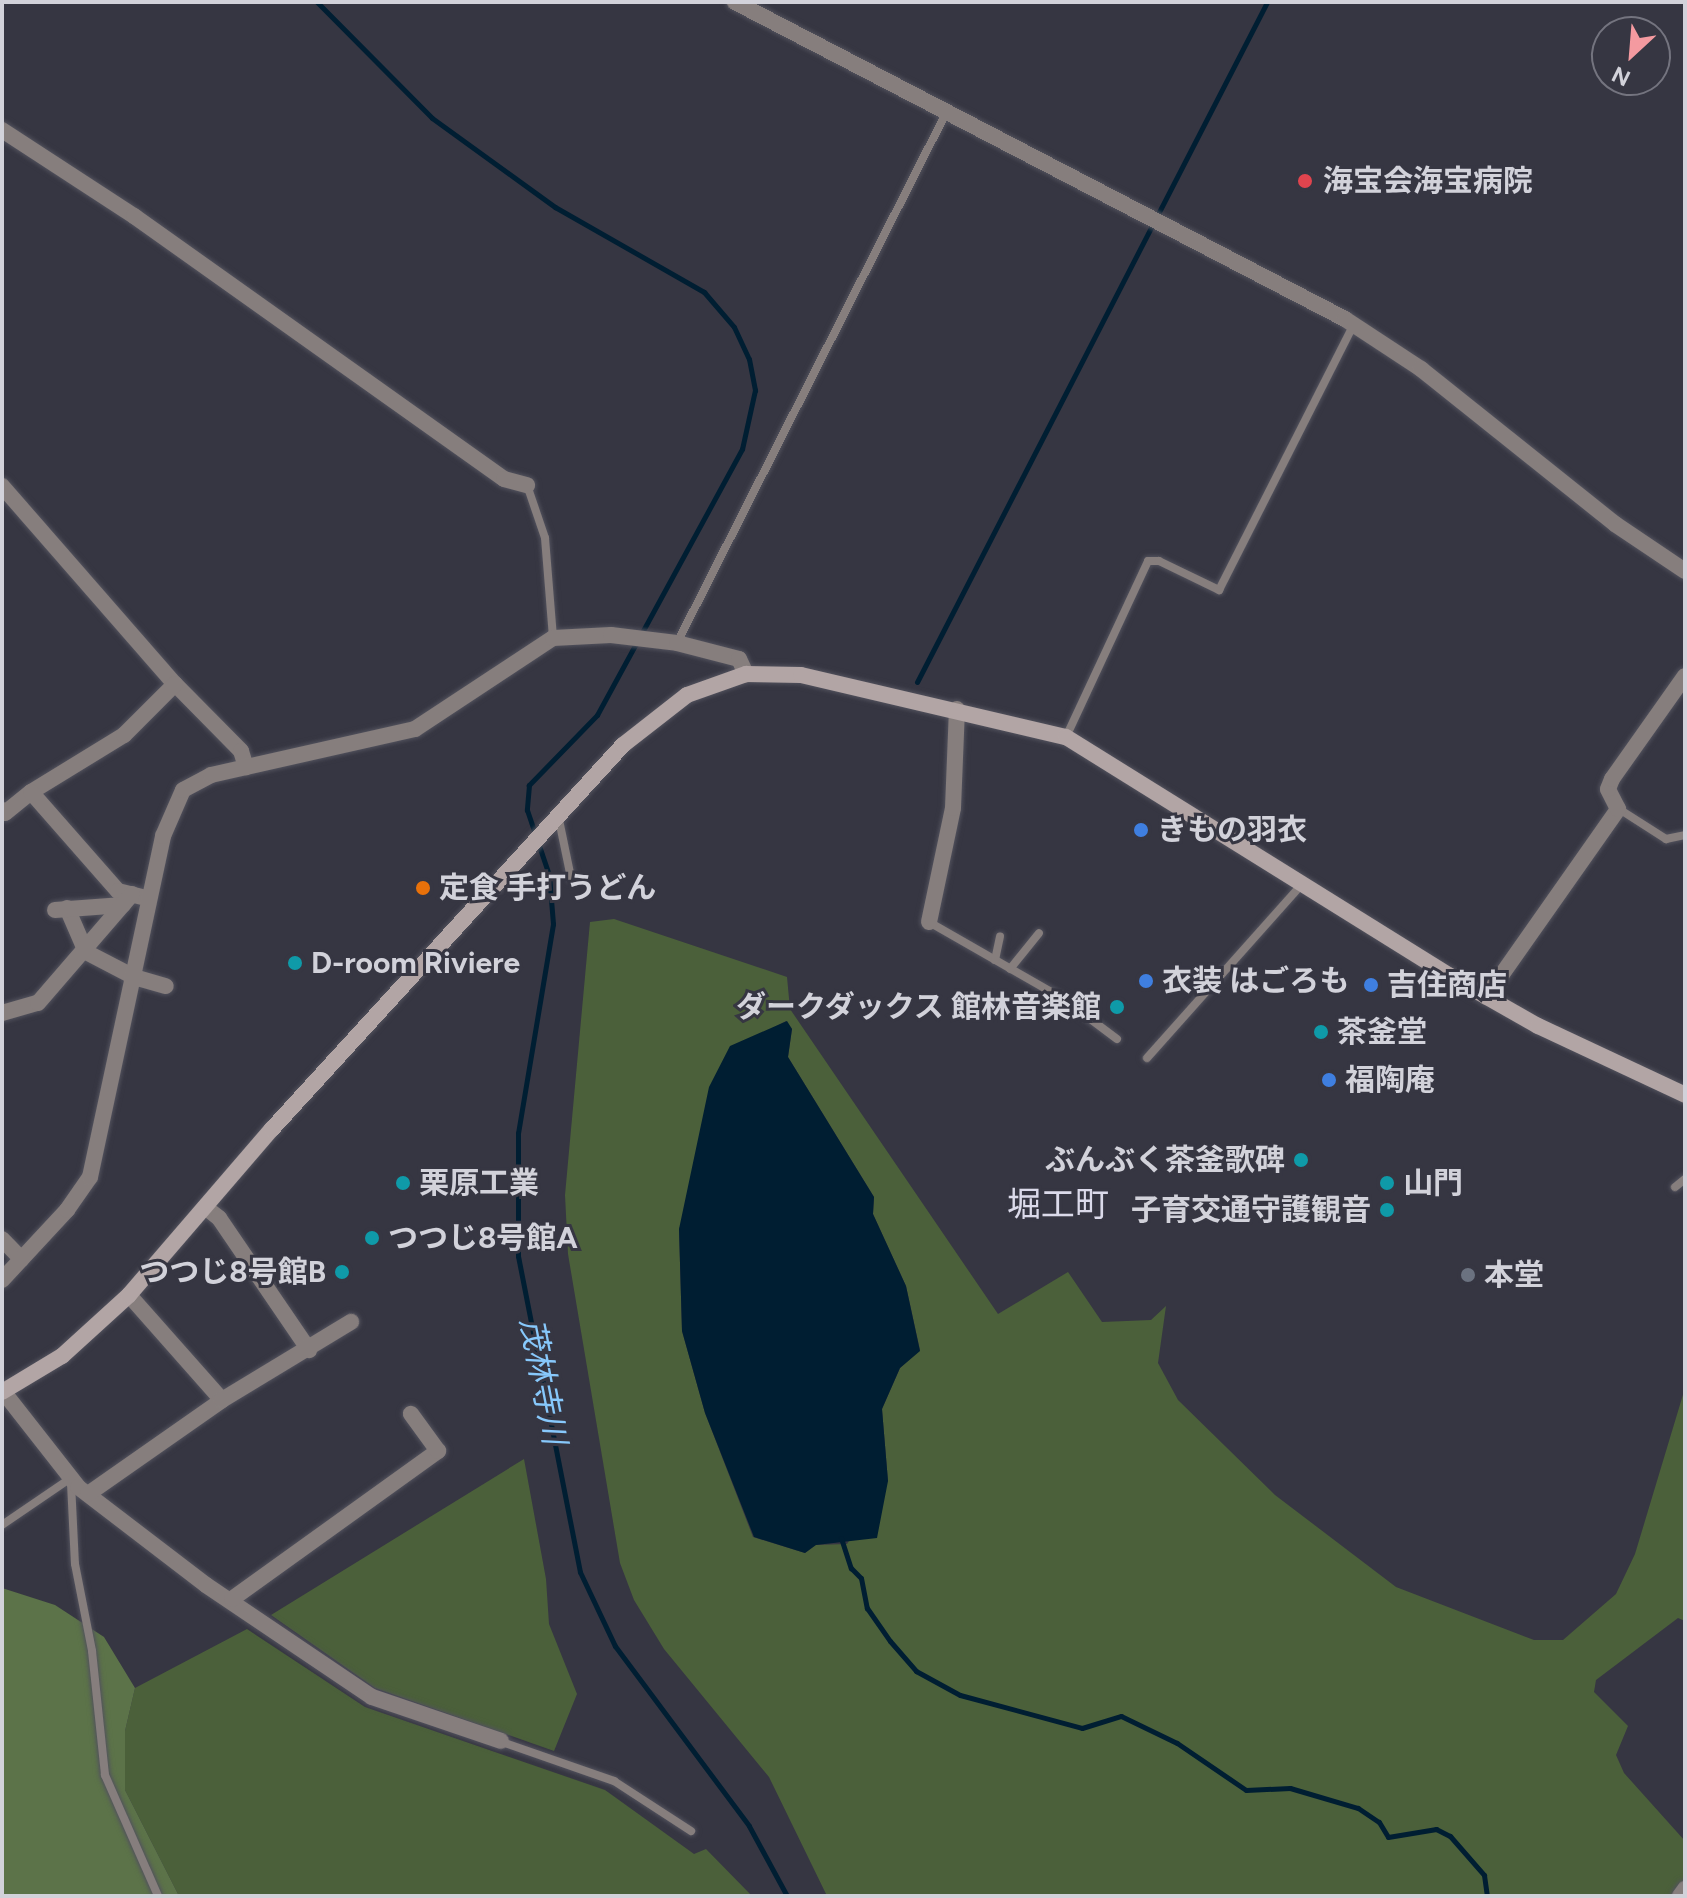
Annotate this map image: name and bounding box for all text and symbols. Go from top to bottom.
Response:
north arrow [1591,16,1671,96]
text: N [1608,60,1635,92]
place label: 海宝会海宝病院 [1323,163,1533,199]
marker: 海宝会海宝病院 [1294,170,1316,192]
place label: きもの羽衣 [1157,812,1307,848]
marker: きもの羽衣 [1132,821,1150,839]
place label: 定食 手打うどん [439,870,656,906]
marker: 定食 手打うどん [414,879,432,897]
place label: D-room Riviere [311,945,520,981]
marker: D-room Riviere [286,954,304,972]
place label: 衣装 はごろも [1162,963,1349,999]
place label: 吉住商店 [1387,967,1507,1003]
marker: 衣装 はごろも [1137,972,1155,990]
marker: 吉住商店 [1362,976,1380,994]
place label: ダークダックス 館林音楽館 [734,989,1101,1025]
marker: ダークダックス 館林音楽館 [1108,998,1126,1016]
place label: 茶釜堂 [1337,1014,1427,1050]
marker: 茶釜堂 [1312,1023,1330,1041]
place label: 福陶庵 [1345,1062,1435,1098]
marker: 福陶庵 [1320,1071,1338,1089]
place label: ぶんぶく茶釜歌碑 [1045,1142,1285,1178]
marker: ぶんぶく茶釜歌碑 [1292,1151,1310,1169]
place label: 栗原工業 [419,1165,539,1201]
place label: 山門 [1403,1165,1463,1201]
marker: 栗原工業 [394,1174,412,1192]
marker: 山門 [1378,1174,1396,1192]
district label: 堀工町 [1007,1185,1109,1225]
place label: 子育交通守護観音 [1131,1192,1371,1228]
marker: 子育交通守護観音 [1378,1201,1396,1219]
place label: つつじ8号館A [388,1220,578,1256]
marker: つつじ8号館A [363,1229,381,1247]
place label: つつじ8号館B [139,1254,326,1290]
place label: 本堂 [1484,1257,1544,1293]
marker: つつじ8号館B [333,1263,351,1281]
marker: 本堂 [1459,1266,1477,1284]
water label: 茂林寺川 [512,1315,574,1447]

